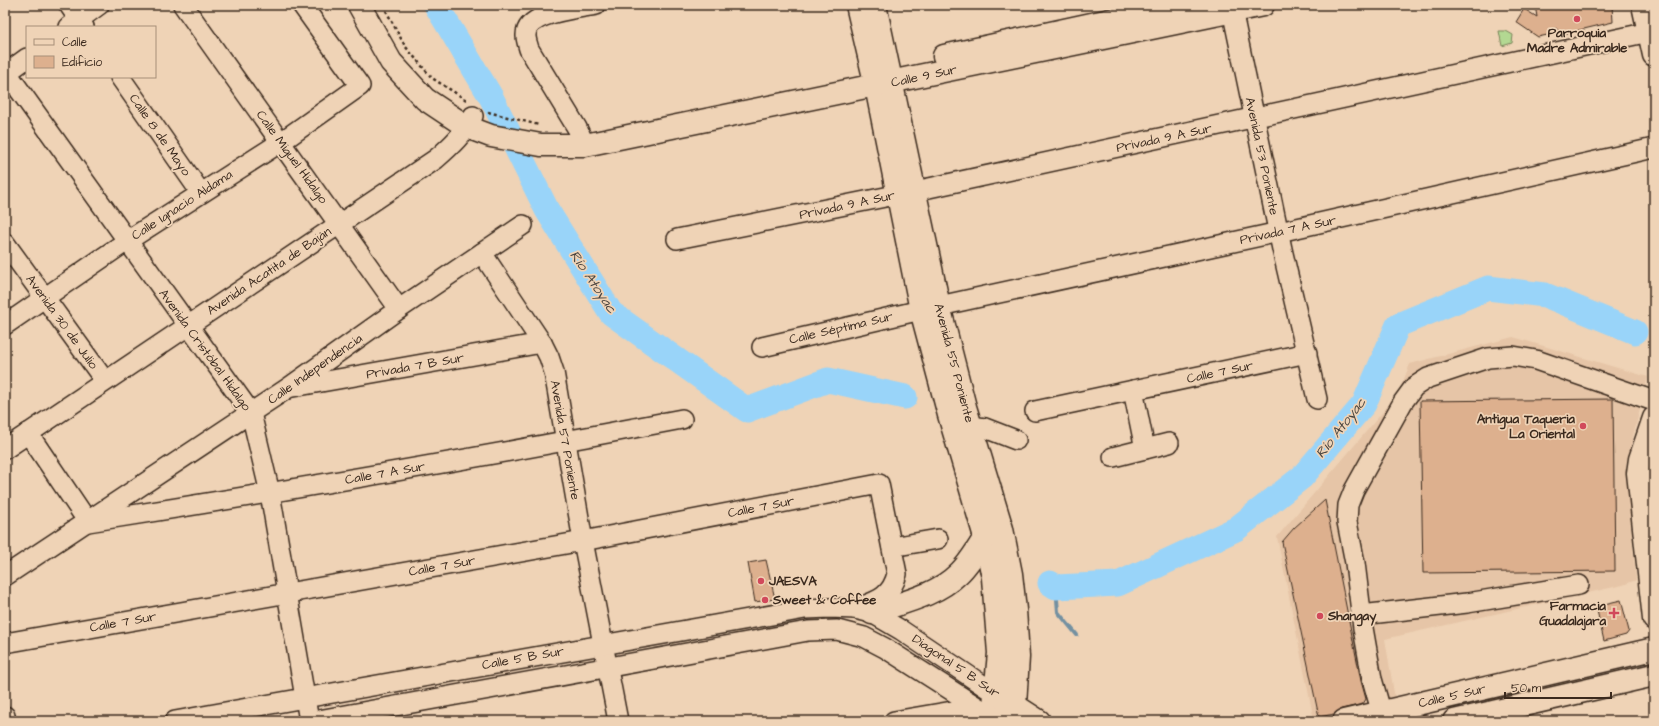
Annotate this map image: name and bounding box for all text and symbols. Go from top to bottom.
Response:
marker: Parroquia Madre Admirable [1572,14,1582,24]
place label: Parroquia Madre Admirable [1527,24,1627,57]
legend [26,26,156,78]
text: Calle [62,34,87,51]
text: Edificio [62,54,102,71]
street label: Calle 9 Sur [889,60,959,92]
street label: Calle 8 de Mayo [124,90,195,181]
street label: Avenida 53 Poniente [1241,95,1283,217]
street label: Calle Miguel Hidalgo [251,107,332,209]
street label: Privada 9 A Sur [1114,119,1214,157]
street label: Calle Ignacio Aldama [128,165,237,245]
street label: Privada 9 A Sur [797,186,897,224]
street label: Privada 7 A Sur [1238,211,1338,249]
street label: Avenida Acatita de Baján [203,222,335,319]
water label: Río Atoyac [565,247,621,317]
street label: Avenida 30 de Julio [22,271,103,373]
street label: Avenida Cristóbal Hidalgo [154,285,256,416]
street label: Avenida 55 Poniente [929,301,979,425]
street label: Calle Séptima Sur [787,307,895,349]
street label: Calle Independencia [264,329,366,409]
street label: Privada 7 B Sur [365,349,465,383]
street label: Calle 7 Sur [1185,356,1255,388]
street label: Avenida 57 Poniente [546,379,584,501]
water label: Río Atoyac [1311,393,1371,462]
place label: Antigua Taqueria La Oriental [1477,410,1575,443]
marker: Antigua Taqueria La Oriental [1578,421,1588,431]
street label: Calle 7 A Sur [344,457,426,489]
street label: Calle 7 Sur [726,492,796,522]
street label: Calle 7 Sur [407,551,477,581]
place label: JAESVA [768,572,817,590]
marker: JAESVA [756,576,766,586]
place label: Sweet & Coffee [772,591,876,609]
marker: Sweet & Coffee [760,595,770,605]
place label: Farmacia Guadalajara [1539,597,1606,631]
street label: Calle 7 Sur [88,607,158,637]
place label: Shangay [1327,607,1377,627]
marker: Farmacia Guadalajara [1609,608,1619,618]
marker: Shangay [1315,611,1325,621]
street label: Diagonal 5 B Sur [908,630,1003,703]
street label: Calle 5 B Sur [480,642,566,674]
scale bar [1505,674,1611,700]
street label: Calle 5 Sur [1417,680,1487,712]
text: 50 m [1511,680,1542,697]

